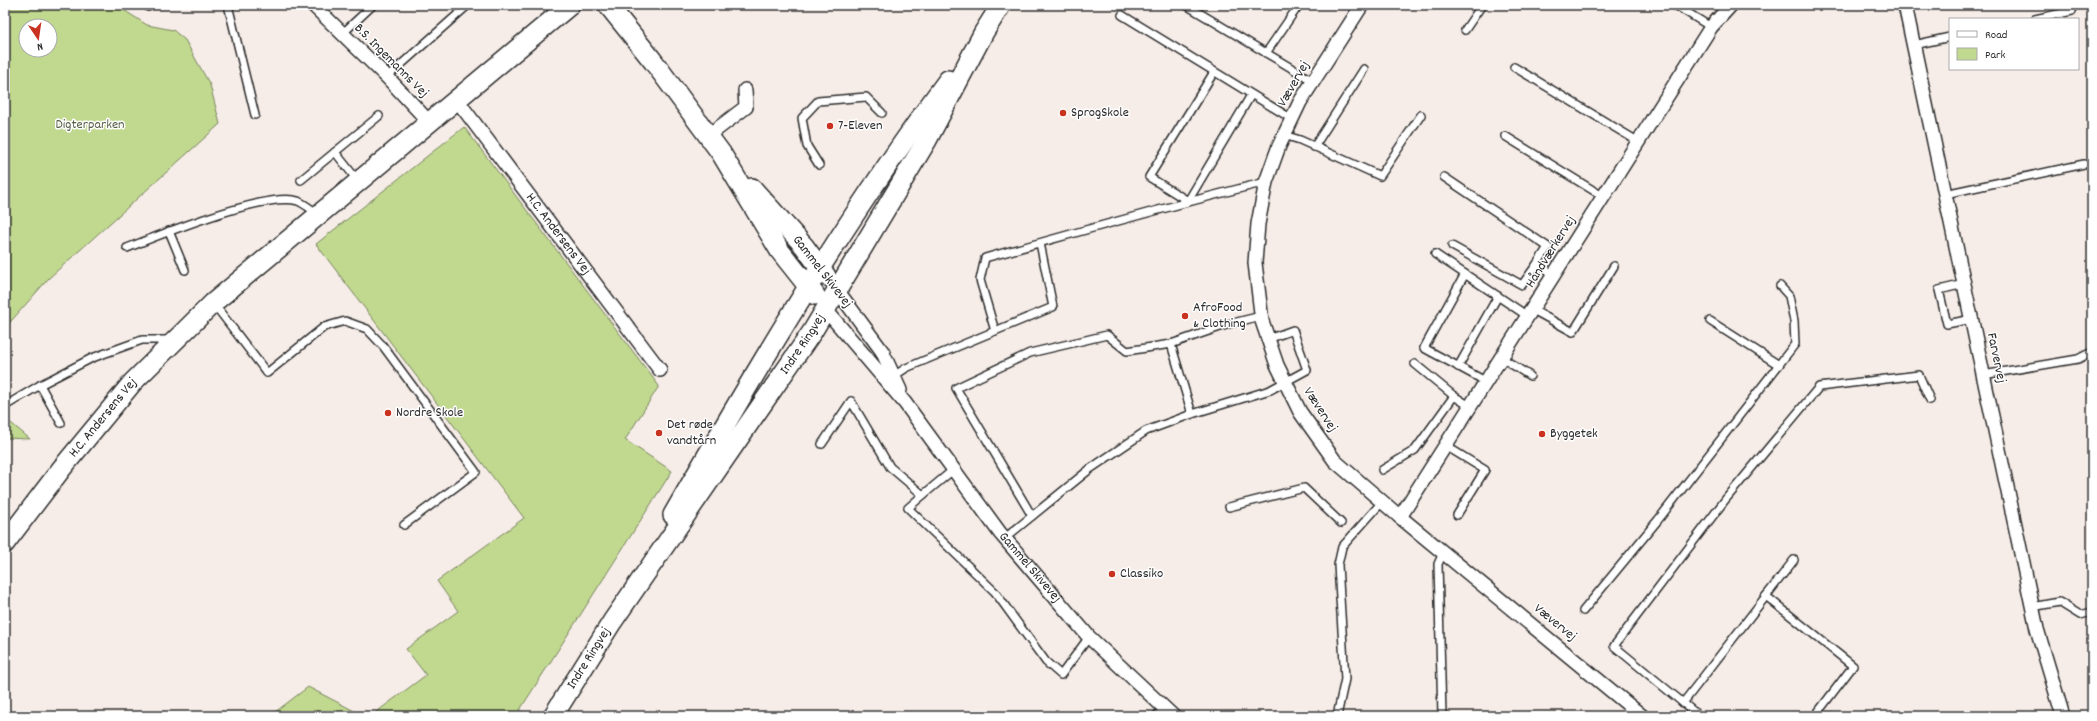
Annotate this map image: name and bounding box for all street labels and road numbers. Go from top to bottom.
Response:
street label: B.S. Ingemanns Vej [349,19,433,103]
street label: Vævervej [1273,57,1315,111]
street label: H.C. Andersens Vej [520,189,595,280]
street label: Håndværkervej [1521,212,1581,292]
street label: Gammel Skivevej [787,231,857,313]
street label: Indre Ringvej [775,310,831,379]
street label: Farvervej [1981,331,2011,385]
street label: H.C. Andersens Vej [64,373,142,462]
street label: Vævervej [1298,384,1342,436]
street label: Gammel Skivevej [993,528,1066,607]
street label: Vævervej [1529,599,1581,647]
street label: Indre Ringvej [562,624,616,693]

